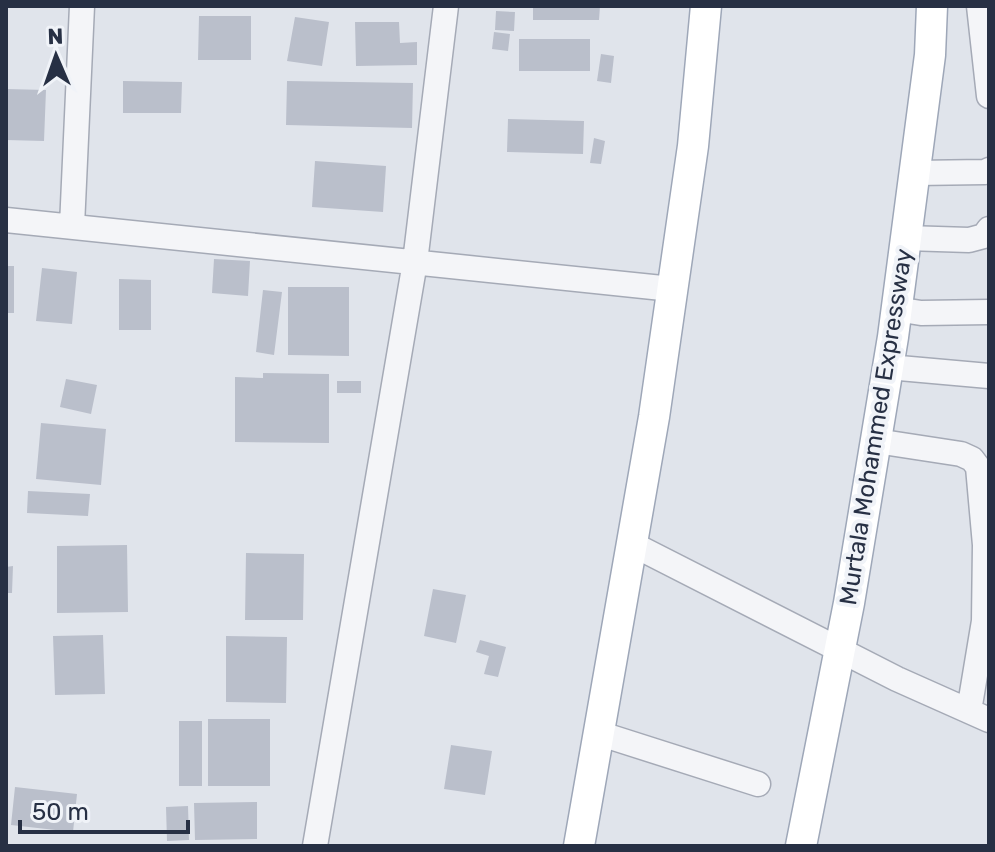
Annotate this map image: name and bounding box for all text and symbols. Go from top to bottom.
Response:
north arrow [16,16,96,96]
text: N [47,23,64,50]
street label: Murtala Mohammed Expressway [834,247,918,607]
scale bar [20,784,188,834]
text: 50 m [32,798,89,826]

